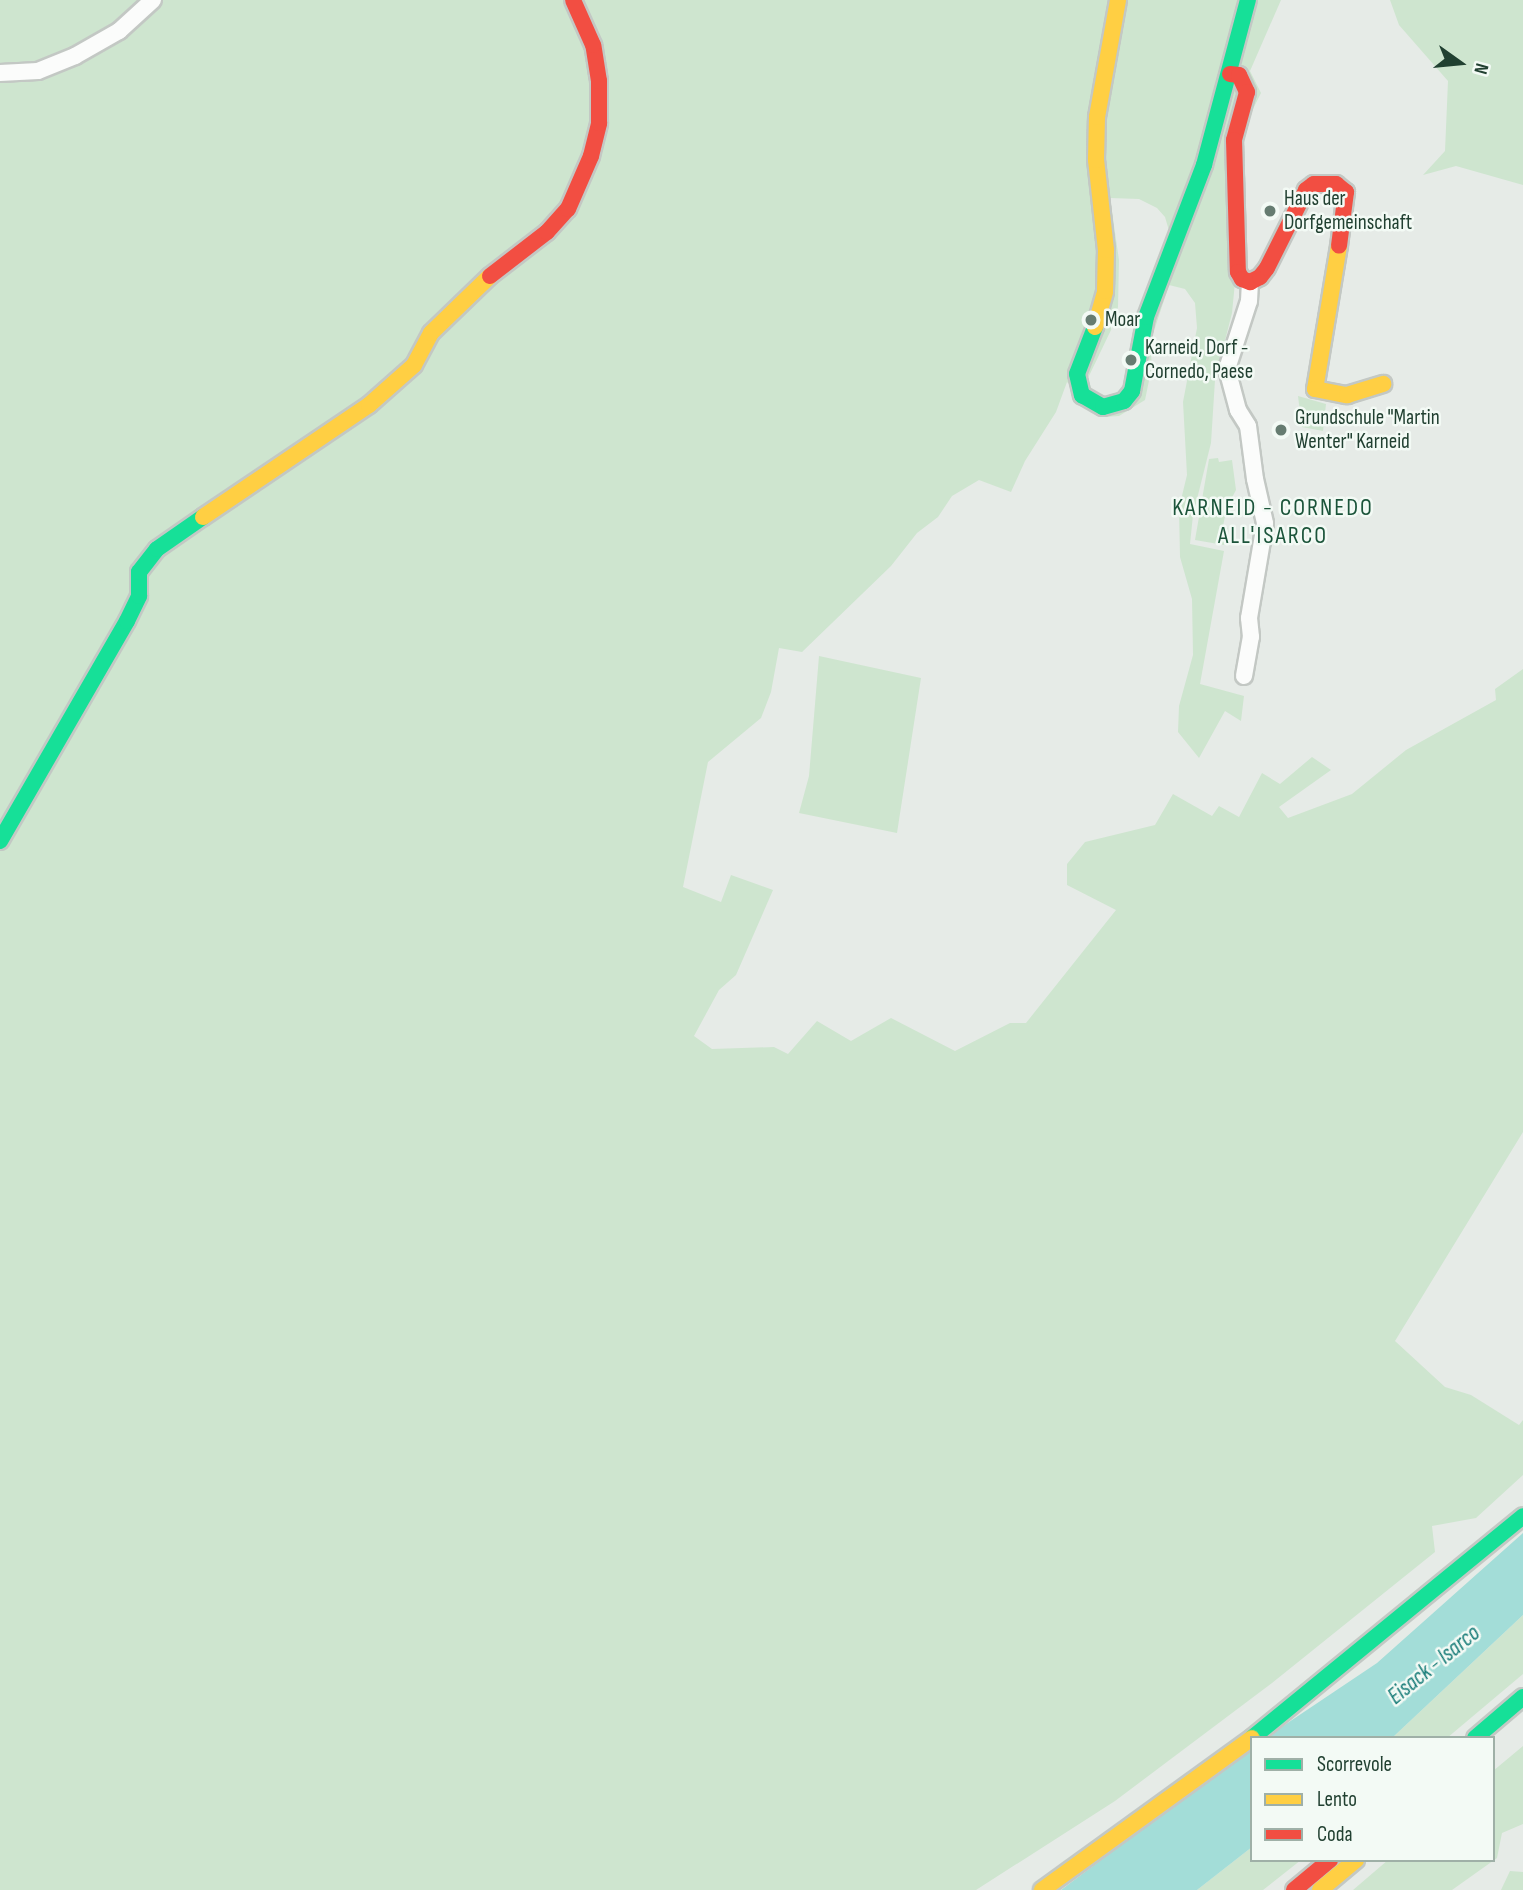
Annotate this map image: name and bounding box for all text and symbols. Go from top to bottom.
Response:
north arrow [1425,28,1495,98]
text: N [1468,61,1493,76]
place label: Haus der Dorfgemeinschaft [1284,186,1412,236]
marker: Haus der Dorfgemeinschaft [1262,203,1278,219]
place label: Moar [1105,307,1140,333]
marker: Moar [1083,312,1099,328]
place label: Karneid, Dorf - Cornedo, Paese [1145,335,1253,385]
marker: Karneid, Dorf - Cornedo, Paese [1123,352,1139,368]
place label: Grundschule "Martin Wenter" Karneid [1295,405,1440,455]
marker: Grundschule "Martin Wenter" Karneid [1273,422,1289,438]
district label: KARNEID - CORNEDO ALL'ISARCO [1174,494,1372,550]
water label: Eisack - Isarco [1382,1620,1486,1710]
legend [1250,1736,1495,1862]
text: Scorrevole [1317,1752,1392,1777]
text: Lento [1317,1787,1357,1812]
text: Coda [1317,1822,1353,1847]

